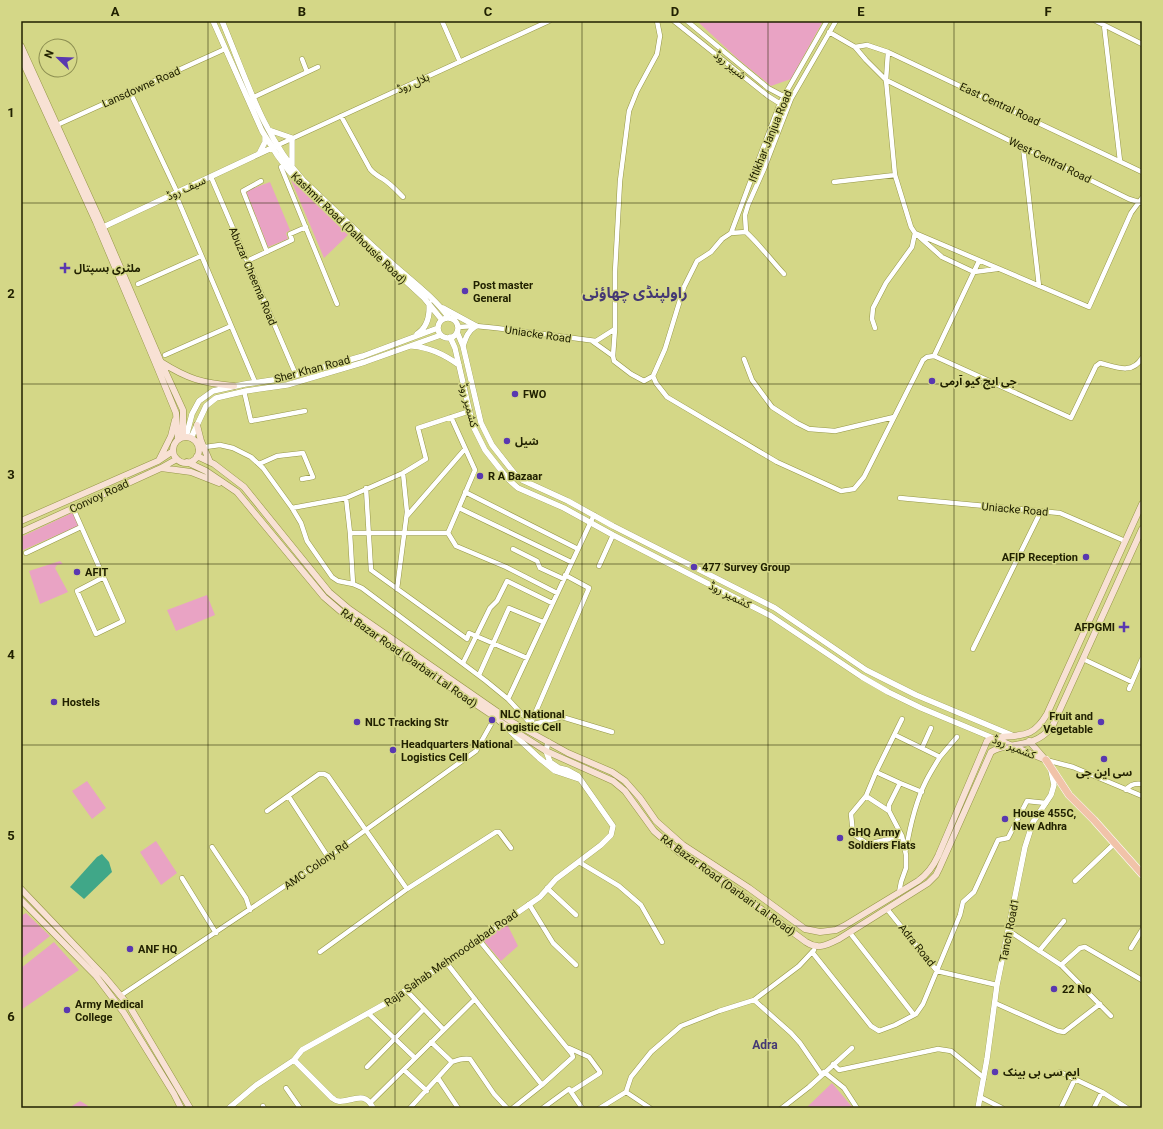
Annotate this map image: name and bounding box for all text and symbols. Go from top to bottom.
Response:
text: A [111,4,120,19]
text: B [298,4,306,19]
text: C [484,4,493,19]
text: D [671,4,679,19]
text: E [857,4,865,19]
text: F [1044,4,1052,19]
north arrow [38,38,78,78]
text: N [42,48,57,60]
street label: شبیر روڈ [711,48,749,83]
street label: Lansdowne Road [100,64,182,111]
street label: ہلال روڈ [395,70,431,96]
street label: East Central Road [958,80,1042,129]
street label: Iftikhar Janjua Road [746,88,795,184]
text: 1 [7,105,15,120]
street label: West Central Road [1006,135,1093,186]
street label: Kashmir Road (Dalhousie Road) [288,170,409,287]
street label: سیف روڈ [164,173,208,203]
street label: Abuzar Cheema Road [226,225,279,327]
marker: ملٹری ہسپتال [59,262,71,274]
place label: ملٹری ہسپتال [74,262,141,276]
place label: Post master General [473,279,533,305]
district label: راولپنڈی چھاؤنی [582,284,688,303]
text: 2 [7,286,15,301]
marker: Post master General [460,286,470,296]
street label: Uniacke Road [504,323,572,346]
street label: Sher Khan Road [273,353,351,386]
place label: جی ایچ کیو آرمی [940,375,1017,390]
marker: جی ایچ کیو آرمی [927,376,937,386]
street label: کشمیر روڈ [456,381,481,429]
place label: FWO [523,388,547,401]
marker: FWO [510,389,520,399]
place label: شیل [515,435,539,448]
marker: شیل [502,436,512,446]
text: 3 [7,467,15,482]
place label: R A Bazaar [488,470,542,483]
marker: R A Bazaar [475,471,485,481]
street label: Convoy Road [67,477,131,516]
street label: Uniacke Road [981,500,1049,519]
place label: AFIP Reception [1002,551,1078,564]
marker: AFIP Reception [1081,552,1091,562]
place label: 477 Survey Group [702,561,790,574]
marker: 477 Survey Group [689,562,699,572]
place label: AFIT [85,566,108,579]
marker: AFIT [72,567,82,577]
street label: کشمیر روڈ [706,579,754,612]
street label: RA Bazar Road (Darbari Lal Road) [338,606,480,711]
place label: AFPGMI [1074,621,1115,634]
marker: AFPGMI [1118,621,1130,633]
text: 4 [7,647,15,662]
place label: Hostels [62,696,100,709]
marker: Hostels [49,697,59,707]
place label: NLC National Logistic Cell [500,708,565,734]
place label: Fruit and Vegetable [1043,710,1093,736]
marker: NLC National Logistic Cell [487,715,497,725]
place label: NLC Tracking Str [365,716,448,729]
marker: NLC Tracking Str [352,717,362,727]
marker: Fruit and Vegetable [1096,717,1106,727]
street label: کشمیر روڈ [990,733,1038,762]
place label: Headquarters National Logistics Cell [401,738,513,764]
marker: Headquarters National Logistics Cell [388,745,398,755]
marker: سی این جی [1099,754,1109,764]
place label: سی این جی [1076,766,1132,779]
place label: House 455C, New Adhra [1013,807,1077,833]
marker: House 455C, New Adhra [1000,814,1010,824]
place label: GHQ Army Soldiers Flats [848,826,916,852]
text: 5 [7,828,15,843]
street label: RA Bazar Road (Darbari Lal Road) [658,832,798,939]
marker: GHQ Army Soldiers Flats [835,833,845,843]
street label: AMC Colony Rd [281,838,351,893]
street label: Tanch Road1 [997,897,1022,963]
street label: Raja Sahab Mehmoodabad Road [382,907,520,1010]
street label: Adra Road [896,921,938,969]
place label: ANF HQ [138,943,178,956]
marker: ANF HQ [125,944,135,954]
place label: 22 No [1062,983,1091,996]
marker: 22 No [1049,984,1059,994]
place label: Army Medical College [75,998,144,1024]
marker: Army Medical College [62,1005,72,1015]
text: 6 [7,1009,15,1024]
district label: Adra [752,1038,778,1052]
place label: ایم سی بی بینک [1003,1066,1080,1081]
marker: ایم سی بی بینک [990,1067,1000,1077]

